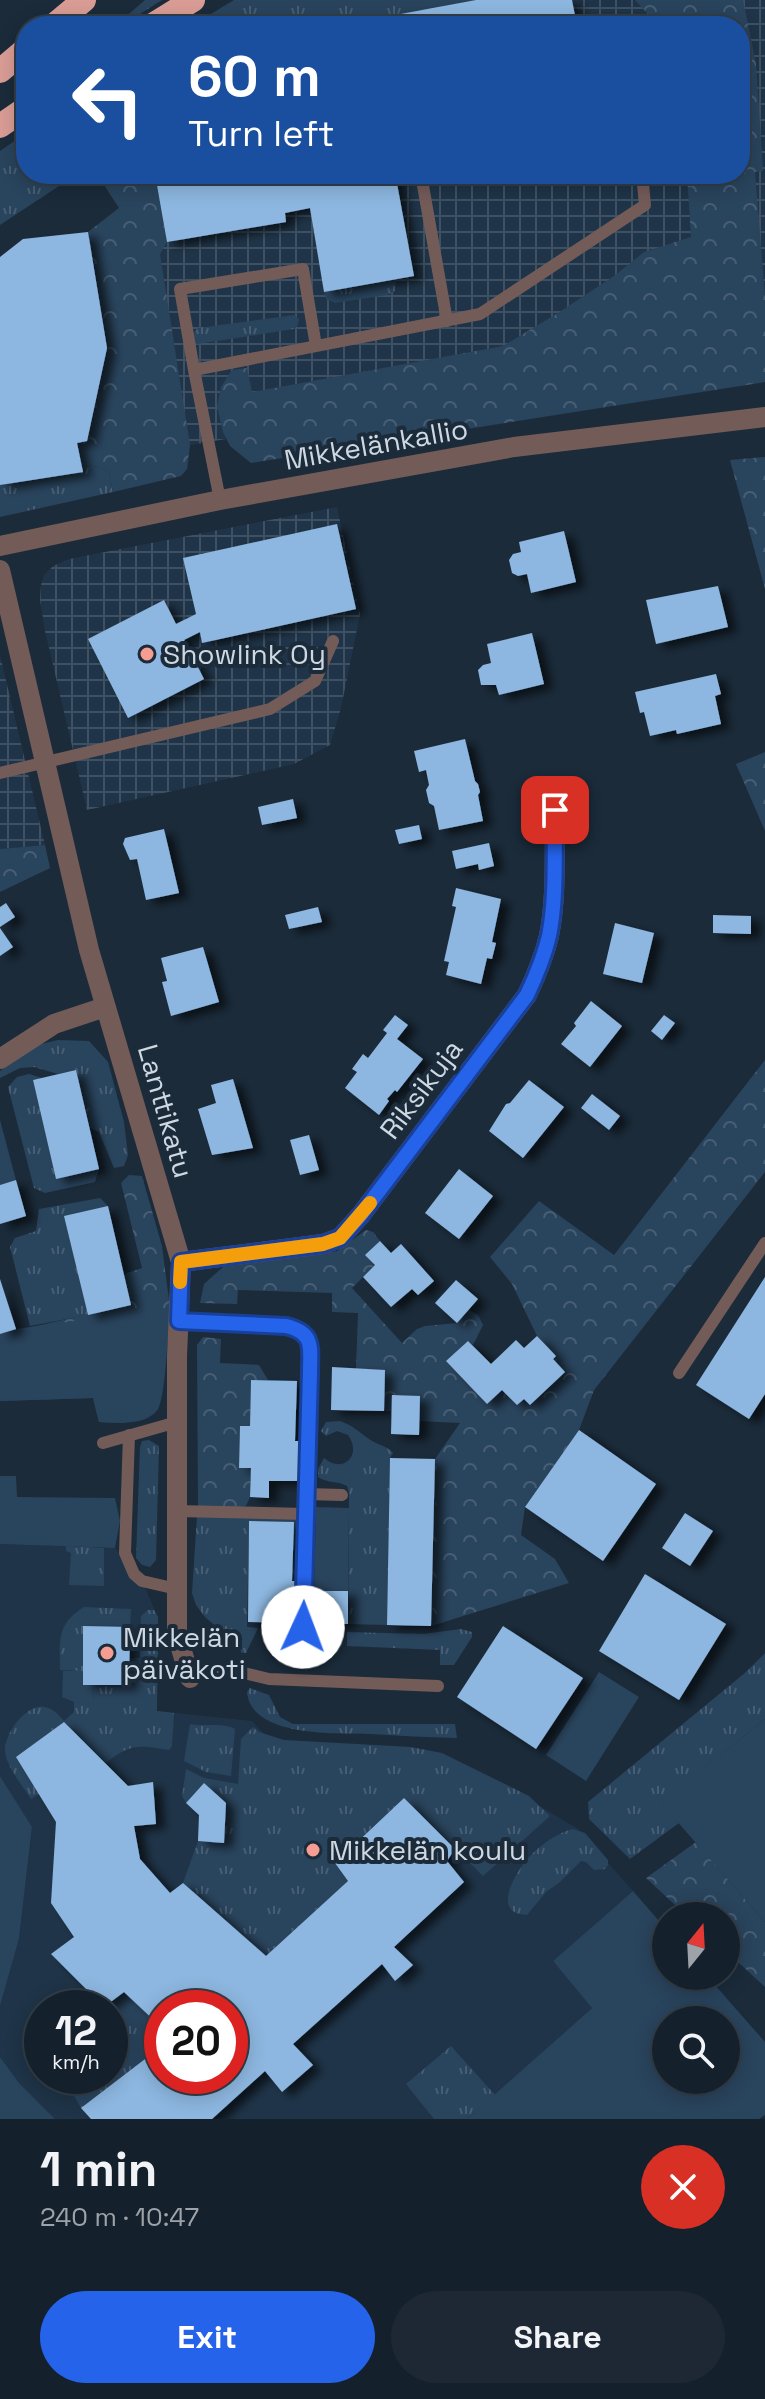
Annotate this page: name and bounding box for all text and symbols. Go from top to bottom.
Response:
text: 60 m [188,41,321,112]
icon: left [56,48,160,152]
text: Turn left [188,111,335,157]
street label: Mikkelänkallio [281,410,471,478]
place label: Showlink Oy [163,636,326,672]
marker: Showlink Oy [138,645,156,663]
pin [521,776,589,844]
icon: arrive [533,788,577,832]
street label: Riksikuja [372,1032,470,1146]
street label: Lanttikatu [130,1040,202,1182]
position arrow [261,1585,345,1669]
place label: Mikkelän päiväkoti [123,1619,246,1687]
marker: Mikkelän päiväkoti [98,1644,116,1662]
place label: Mikkelän koulu [329,1832,526,1868]
marker: Mikkelän koulu [304,1841,322,1859]
north arrow [652,1902,740,1990]
map controls [652,1902,740,2094]
speed limit sign: 20 [144,1990,248,2094]
text: 12 [55,2006,97,2057]
button: search [652,2006,740,2094]
text: km/h [52,2049,100,2075]
text: 1 min [40,2139,157,2200]
button: close [641,2145,725,2229]
text: 240 m · 10:47 [40,2200,199,2234]
button: Exit [40,2291,375,2383]
button: Share [391,2291,725,2383]

